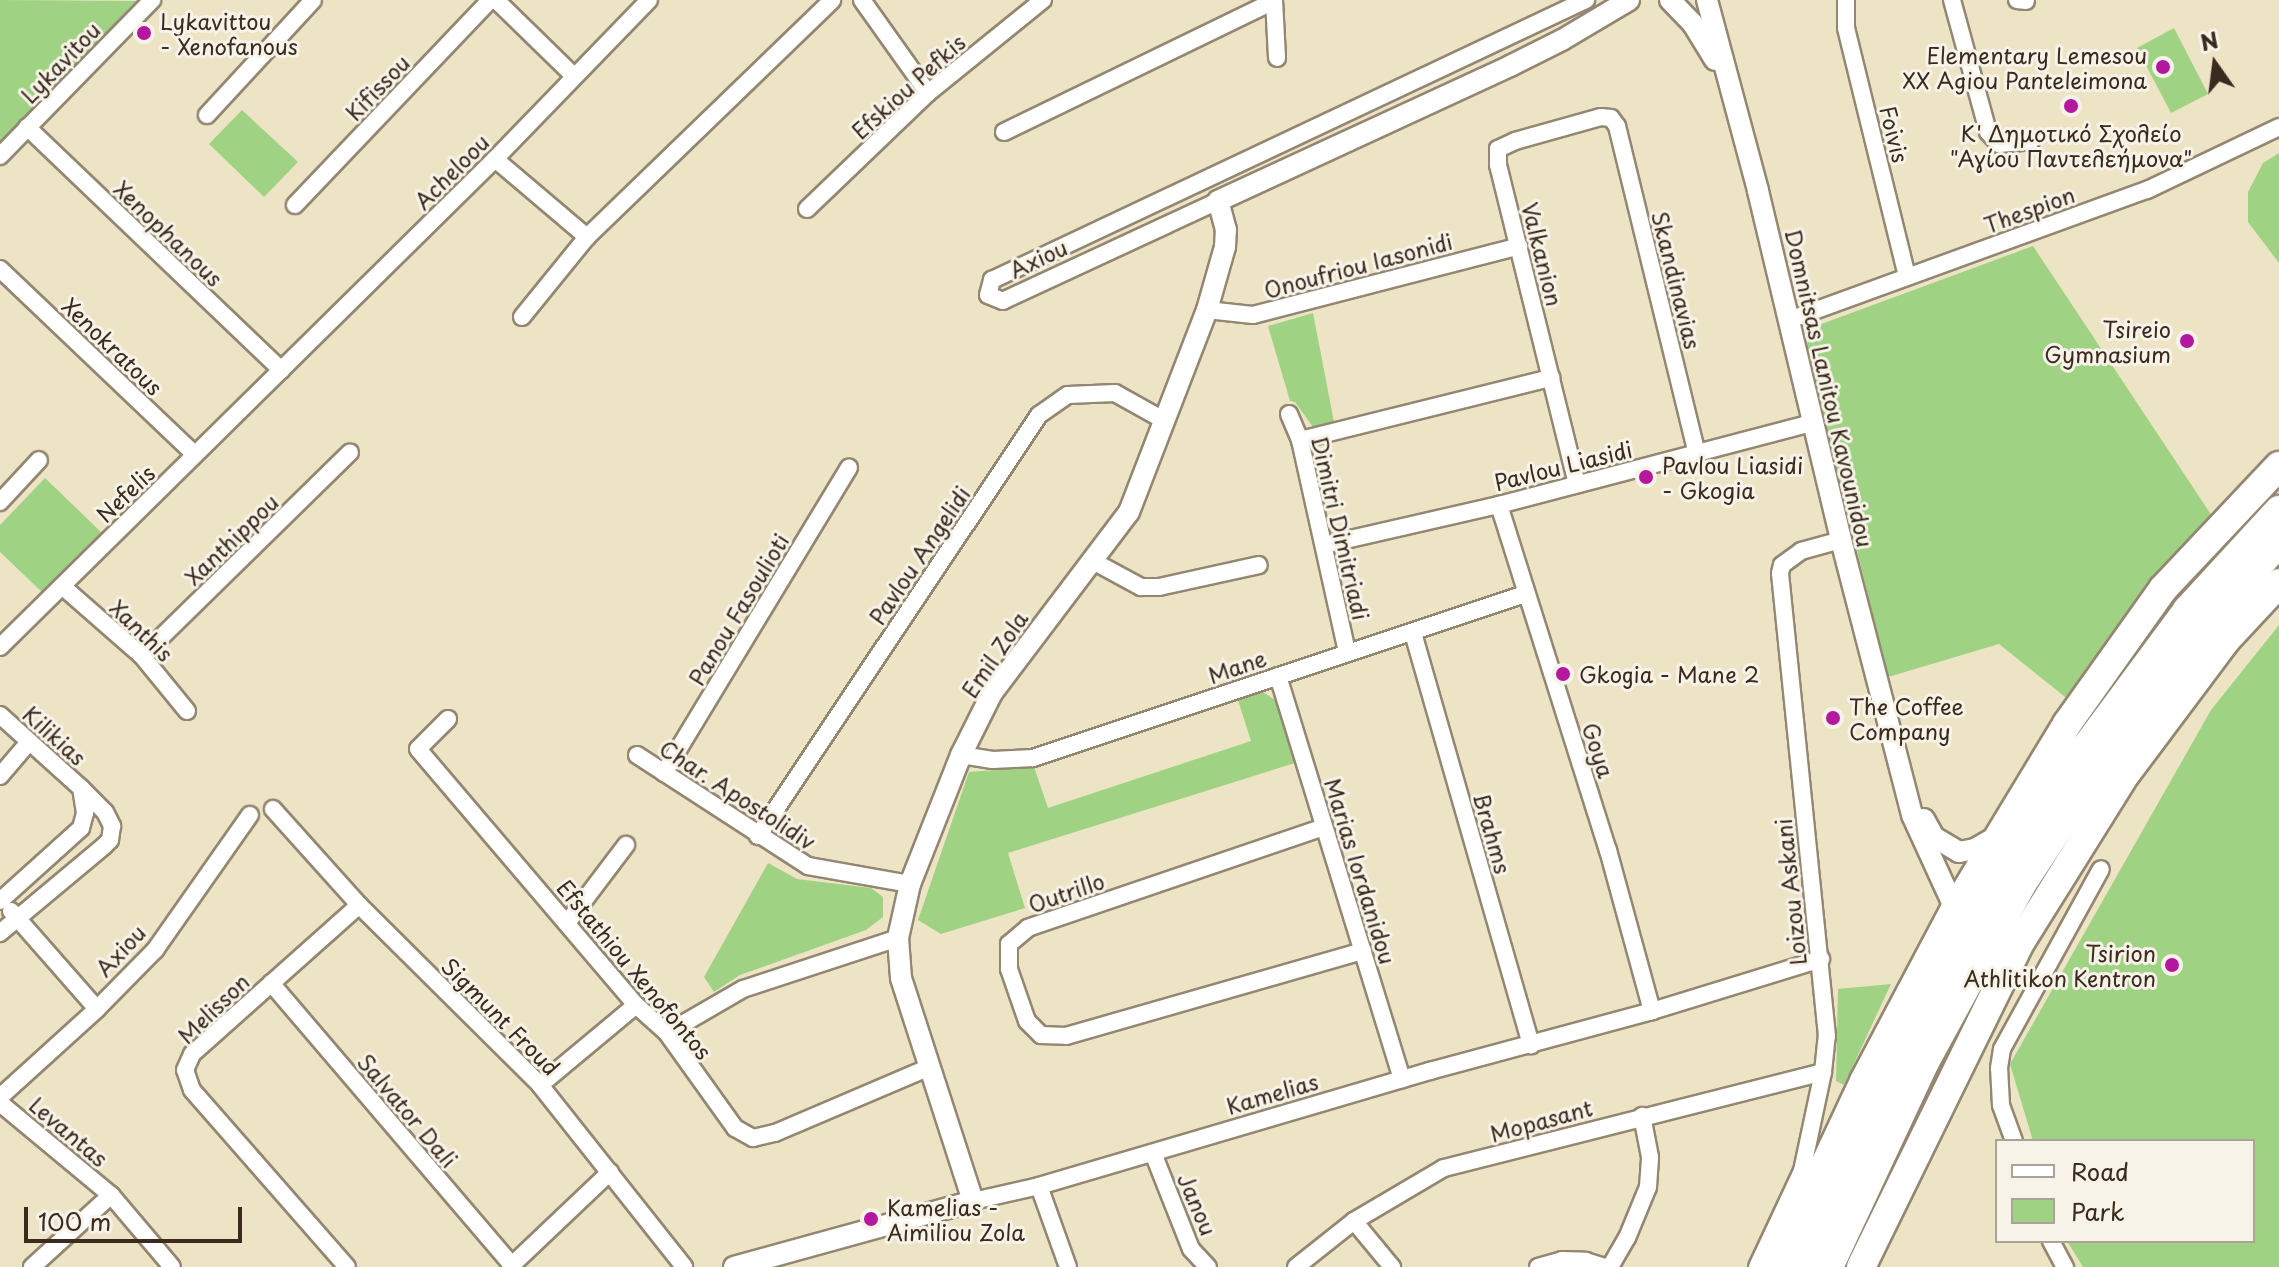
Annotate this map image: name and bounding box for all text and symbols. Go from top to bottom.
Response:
place label: Lykavittou - Xenofanous [160,7,298,58]
street label: Lykavitou [15,16,105,108]
text: N [2197,22,2222,58]
marker: Lykavittou - Xenofanous [135,24,153,42]
north arrow [2175,24,2255,104]
street label: Efskiou Pefkis [846,29,970,143]
place label: Elementary Lemesou XX Agiou Panteleimona [1903,41,2147,92]
street label: Kifissou [339,49,415,125]
marker: Elementary Lemesou XX Agiou Panteleimona [2154,58,2172,76]
marker: Κ' Δημοτικό Σχολείο "Αγίου Παντελεήμονα" [2062,97,2080,115]
street label: Foivis [1875,103,1915,165]
place label: Κ' Δημοτικό Σχολείο "Αγίου Παντελεήμονα" [1950,119,2192,170]
street label: Acheloou [408,128,494,214]
street label: Xenophanous [109,175,229,291]
street label: Thespion [1980,180,2078,238]
street label: Valkanion [1517,199,1569,309]
street label: Skandinavias [1647,208,1707,352]
street label: Domnitsas Lanitou Kavounidou [1780,226,1880,550]
street label: Onoufriou Iasonidi [1261,227,1455,303]
street label: Axiou [1005,233,1071,283]
street label: Xenokratous [58,292,168,400]
place label: Tsireio Gymnasium [2044,315,2171,366]
marker: Tsireio Gymnasium [2178,332,2196,350]
street label: Dimitri Dimitriadi [1307,432,1375,624]
street label: Pavlou Liasidi [1491,435,1635,495]
place label: Pavlou Liasidi - Gkogia [1662,451,1803,502]
street label: Nefelis [90,459,160,527]
marker: Pavlou Liasidi - Gkogia [1637,468,1655,486]
street label: Pavlou Angelidi [863,481,975,629]
street label: Xanthippou [179,488,283,590]
street label: Panou Fasoulioti [682,528,794,690]
street label: Xanthis [105,594,179,666]
street label: Emil Zola [955,606,1033,702]
street label: Mane [1204,644,1270,688]
place label: Gkogia - Mane 2 [1579,661,1762,687]
marker: Gkogia - Mane 2 [1554,665,1572,683]
place label: The Coffee Company [1849,692,1965,744]
street label: Kilikias [18,700,92,770]
marker: The Coffee Company [1824,709,1842,727]
street label: Goya [1578,719,1620,781]
street label: Char. Apostolidiv [655,734,821,854]
street label: Marias Iordanidou [1320,775,1402,967]
street label: Brahms [1469,790,1517,876]
street label: Loizou Askani [1769,817,1811,967]
street label: Outrillo [1025,867,1107,917]
street label: Efstathiou Xenofontos [552,873,718,1065]
street label: Axiou [90,919,150,981]
place label: Tsirion Athlitikon Kentron [1961,939,2156,990]
street label: Sigmunt Froud [437,952,565,1080]
marker: Tsirion Athlitikon Kentron [2163,956,2181,974]
street label: Melisson [172,968,254,1048]
street label: Salvator Dali [353,1048,463,1172]
street label: Kamelias [1223,1067,1321,1119]
street label: Levantas [25,1091,113,1171]
street label: Mopasant [1487,1094,1595,1146]
legend [1995,1139,2255,1243]
text: Road [2071,1153,2129,1189]
street label: Janou [1173,1169,1223,1239]
scale bar [28,1191,246,1241]
place label: Kamelias - Aimiliou Zola [887,1193,1025,1244]
text: Park [2071,1193,2125,1229]
text: 100 m [38,1203,111,1239]
marker: Kamelias - Aimiliou Zola [862,1210,880,1228]

